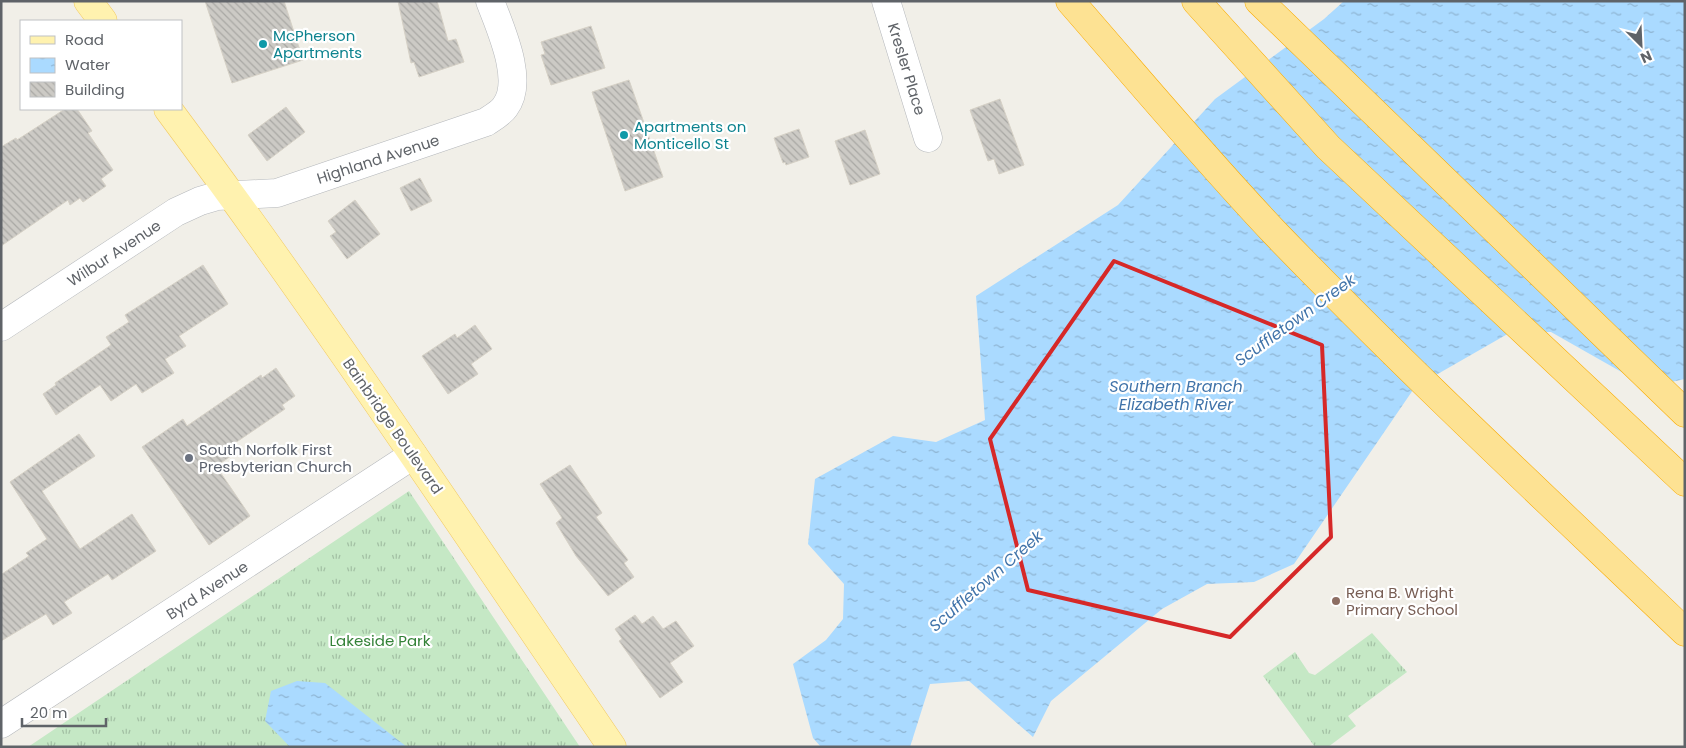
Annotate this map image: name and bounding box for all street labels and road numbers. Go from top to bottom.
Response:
street label: Kresler Place [883,20,931,118]
street label: Highland Avenue [314,129,442,189]
street label: Wilbur Avenue [63,215,165,291]
street label: Bainbridge Boulevard [338,354,448,498]
street label: Byrd Avenue [162,556,252,624]

